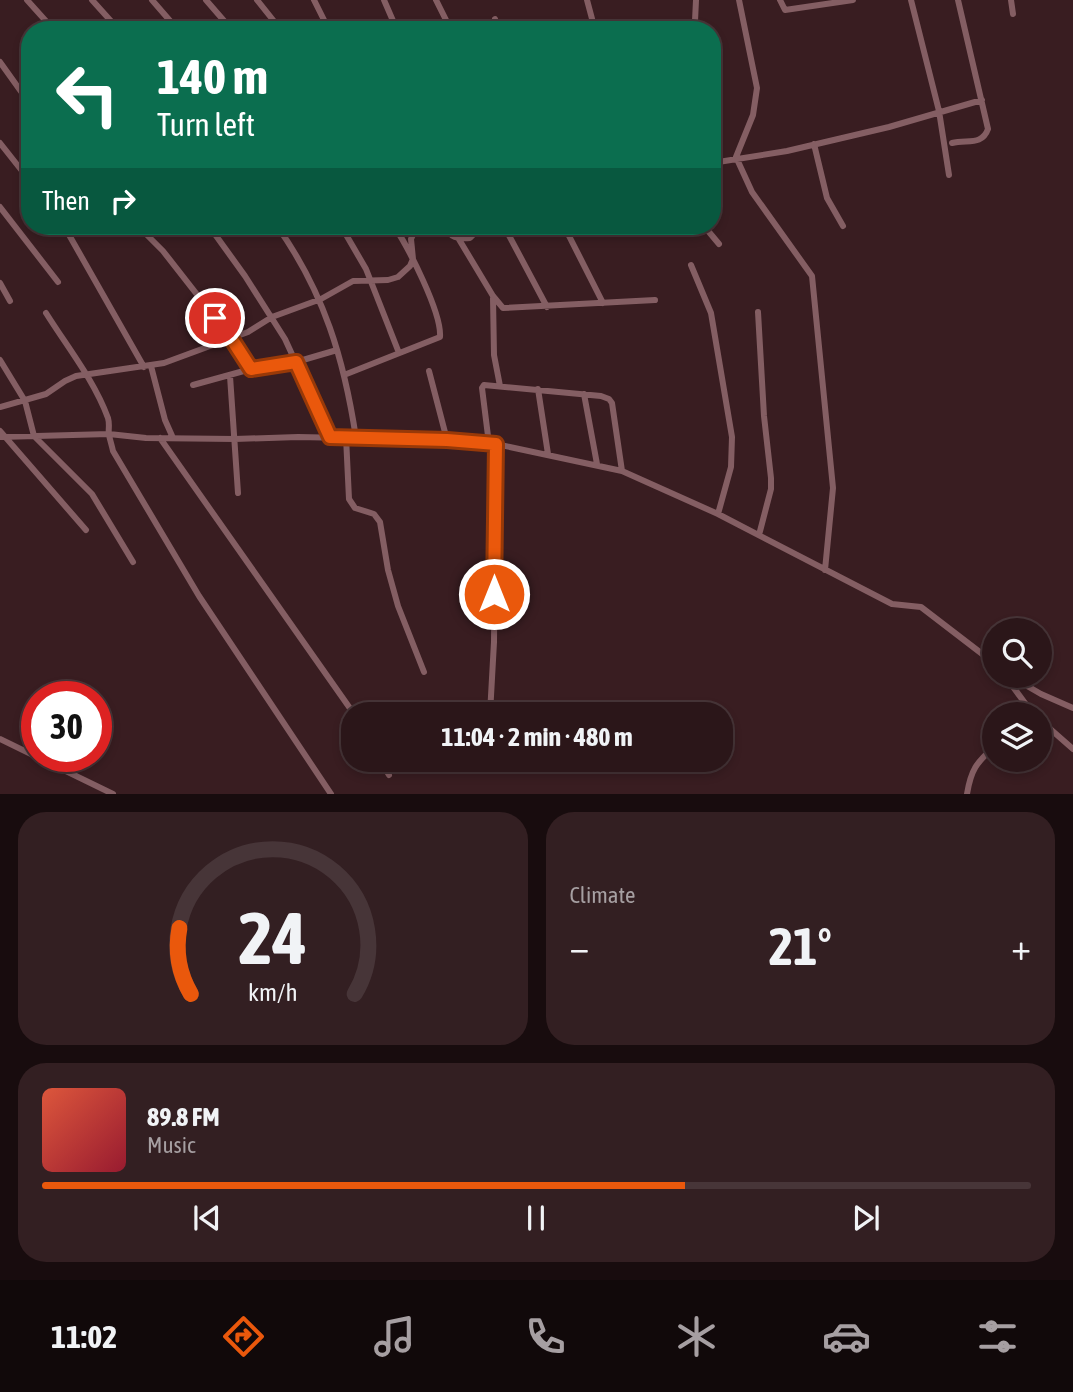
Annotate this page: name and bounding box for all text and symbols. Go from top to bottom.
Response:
text: 140 m [157,48,268,104]
icon: left [42,49,133,140]
text: Turn left [157,106,255,143]
icon: right [104,182,142,220]
text: Then [42,186,90,216]
pin [185,288,245,348]
icon: arrive [196,299,234,337]
position arrow [457,557,531,631]
map controls [982,618,1052,772]
button: search [982,618,1052,688]
speed limit sign: 30 [21,681,112,772]
button: layers [982,702,1052,772]
text: 11:04 · 2 min · 480 m [441,722,633,752]
text: Climate [570,882,635,908]
text: 24 [239,897,307,980]
text: 21° [769,916,832,976]
text: − [570,925,589,968]
text: + [1011,925,1031,968]
text: km/h [248,978,298,1006]
text: 89.8 FM [147,1102,220,1132]
text: Music [147,1132,195,1158]
icon: previous [188,1199,226,1237]
icon: pause [517,1199,555,1237]
icon: next [847,1199,885,1237]
icon: directions [219,1312,268,1361]
icon: music [370,1312,419,1361]
icon: phone [521,1312,570,1361]
icon: climate [672,1312,721,1361]
icon: car [822,1312,871,1361]
icon: filters [973,1312,1022,1361]
text: 11:02 [51,1318,117,1355]

